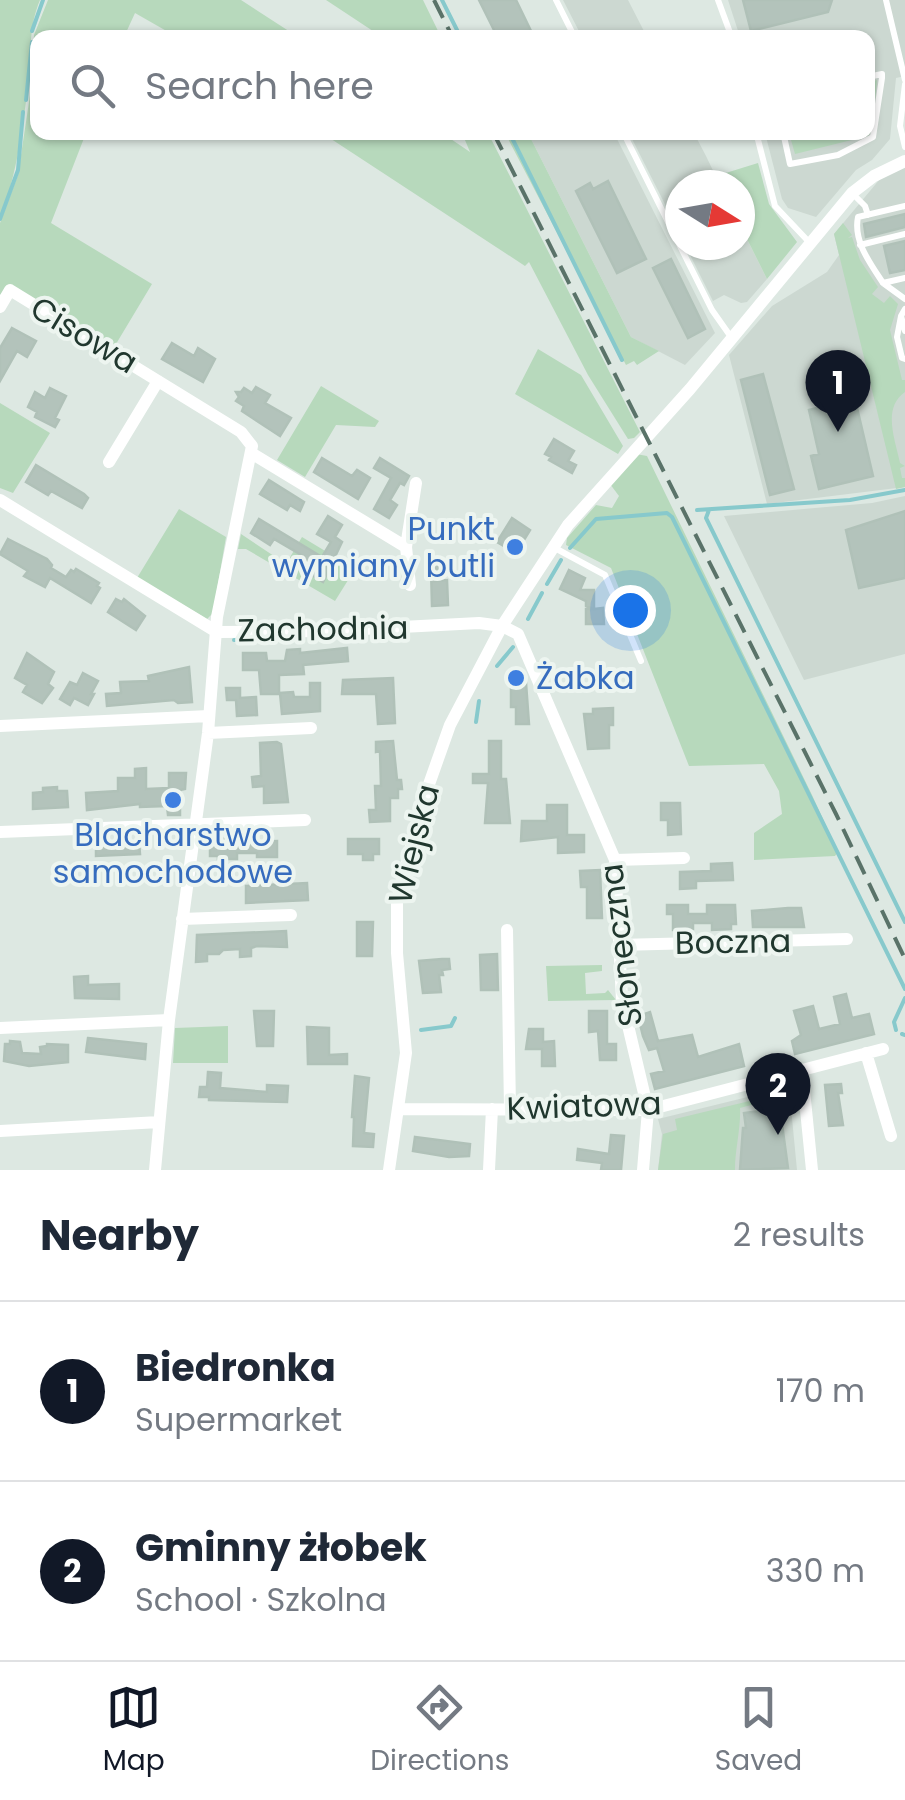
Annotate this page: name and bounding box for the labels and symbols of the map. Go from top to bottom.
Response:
north arrow [665,170,755,260]
street label: Cisowa [22,285,146,384]
pin: 1 [806,350,870,432]
place label: Punkt wymiany butli [272,506,495,588]
marker: Punkt wymiany butli [504,536,526,558]
your location [605,585,656,636]
street label: Zachodnia [237,605,409,652]
place label: Żabka [536,655,635,700]
marker: Żabka [505,667,527,689]
street label: Wiejska [377,779,450,908]
marker: Blacharstwo samochodowe [162,789,184,811]
place label: Blacharstwo samochodowe [53,812,293,894]
street label: Słoneczna [588,861,653,1029]
street label: Boczna [675,918,791,965]
pin: 2 [746,1052,810,1135]
street label: Kwiatowa [506,1080,662,1131]

